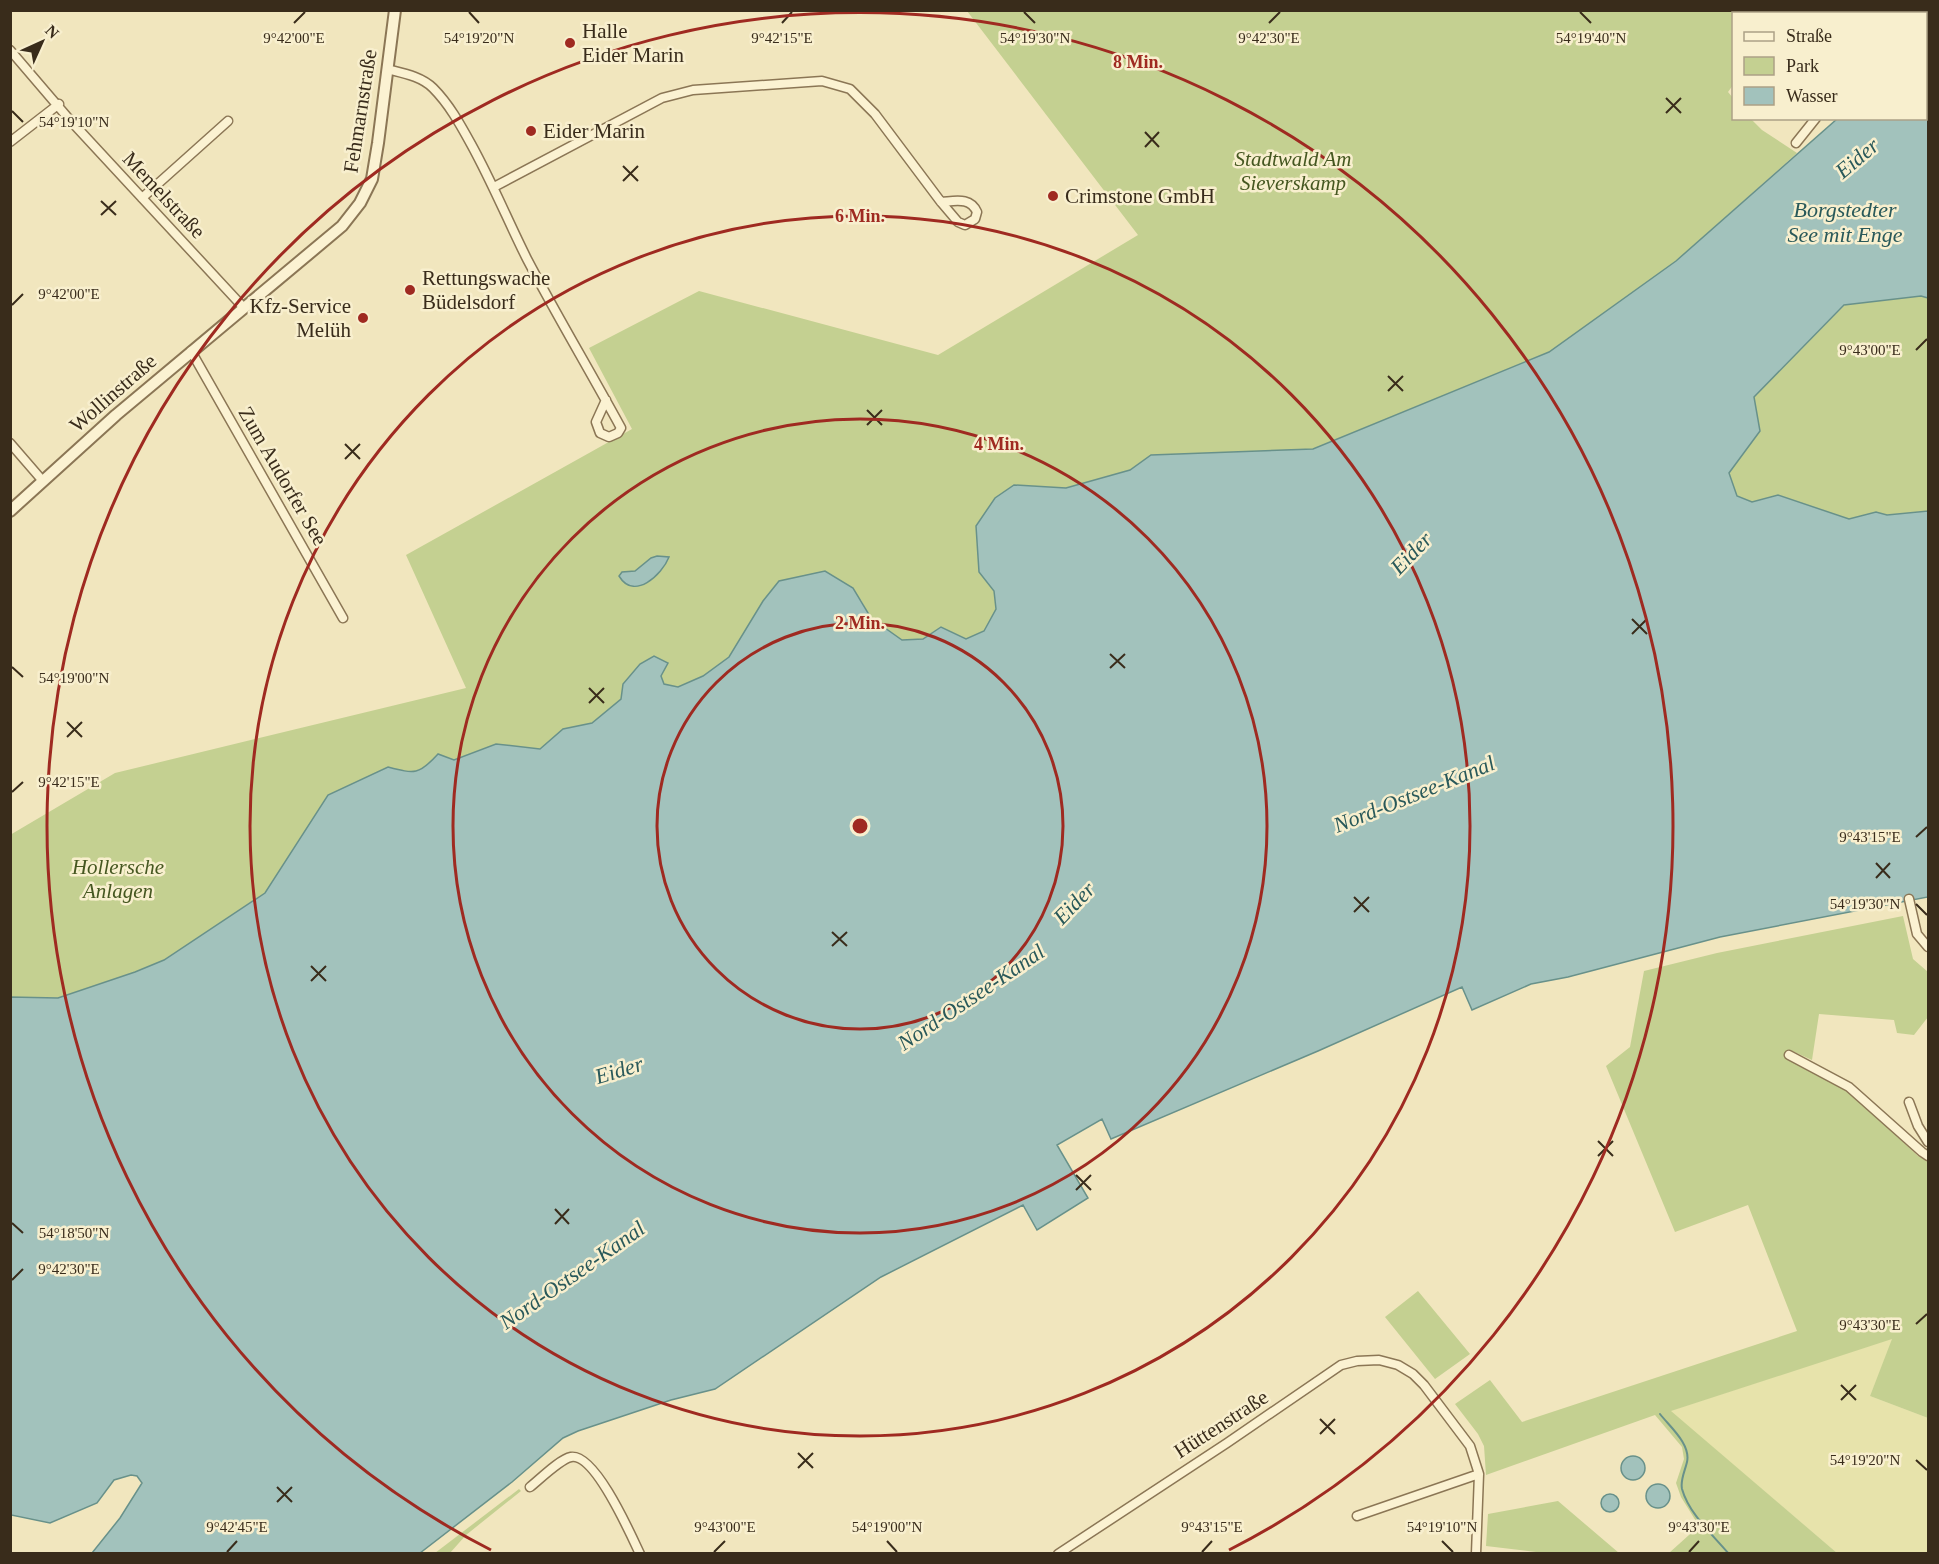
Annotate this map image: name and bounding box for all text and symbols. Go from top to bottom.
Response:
north arrow [12,12,72,72]
legend [1732,12,1927,120]
place label: Halle Eider Marin [582,19,685,67]
text: N [42,22,63,42]
text: Straße [1786,26,1832,46]
text: 9°42'00"E [263,30,325,46]
text: 54°19'20"N [444,30,514,46]
text: 9°42'15"E [751,30,813,46]
text: 54°19'30"N [1000,30,1070,46]
text: 9°42'30"E [1238,30,1300,46]
text: 54°19'40"N [1556,30,1626,46]
marker: Halle Eider Marin [563,36,577,50]
street label: Fehmarnstraße [338,47,382,175]
text: 8 Min. [1113,52,1163,72]
text: Park [1786,56,1819,76]
text: Wasser [1786,86,1838,106]
text: 54°19'10"N [39,114,109,130]
place label: Eider Marin [543,119,646,143]
marker: Eider Marin [524,124,538,138]
water label: Eider [1829,132,1884,184]
street label: Memelstraße [118,147,210,243]
park label: Stadtwald Am Sieverskamp [1235,147,1351,195]
place label: Crimstone GmbH [1065,184,1215,208]
marker: Crimstone GmbH [1046,189,1060,203]
water label: Borgstedter See mit Enge [1788,197,1903,247]
text: 6 Min. [835,206,885,226]
place label: Rettungswache Büdelsdorf [422,266,550,314]
marker: Rettungswache Büdelsdorf [403,283,417,297]
text: 9°42'00"E [38,286,100,302]
place label: Kfz-Service Melüh [250,294,351,342]
marker: Kfz-Service Melüh [356,311,370,325]
text: 9°43'00"E [1839,342,1901,358]
street label: Wollinstraße [65,349,161,437]
street label: Zum Audorfer See [234,402,332,550]
text: 4 Min. [974,434,1024,454]
water label: Eider [1384,526,1437,580]
text: 2 Min. [835,613,885,633]
text: 54°19'00"N [39,670,109,686]
water label: Nord-Ostsee-Kanal [1329,750,1498,838]
text: 9°42'15"E [38,774,100,790]
centre of rings [850,816,870,836]
text: 9°43'15"E [1839,829,1901,845]
park label: Hollersche Anlagen [71,855,164,903]
water label: Eider [1047,876,1100,930]
text: 54°19'30"N [1830,896,1900,912]
water label: Nord-Ostsee-Kanal [892,939,1049,1056]
water label: Eider [591,1051,646,1089]
water label: Nord-Ostsee-Kanal [494,1216,649,1335]
text: 54°18'50"N [39,1225,109,1241]
text: 9°42'30"E [38,1261,100,1277]
text: 9°43'30"E [1839,1317,1901,1333]
street label: Hüttenstraße [1169,1385,1273,1463]
text: 54°19'20"N [1830,1452,1900,1468]
text: 9°42'45"E [206,1519,268,1535]
text: 9°43'00"E [694,1519,756,1535]
text: 54°19'00"N [852,1519,922,1535]
text: 9°43'15"E [1181,1519,1243,1535]
text: 54°19'10"N [1407,1519,1477,1535]
text: 9°43'30"E [1668,1519,1730,1535]

